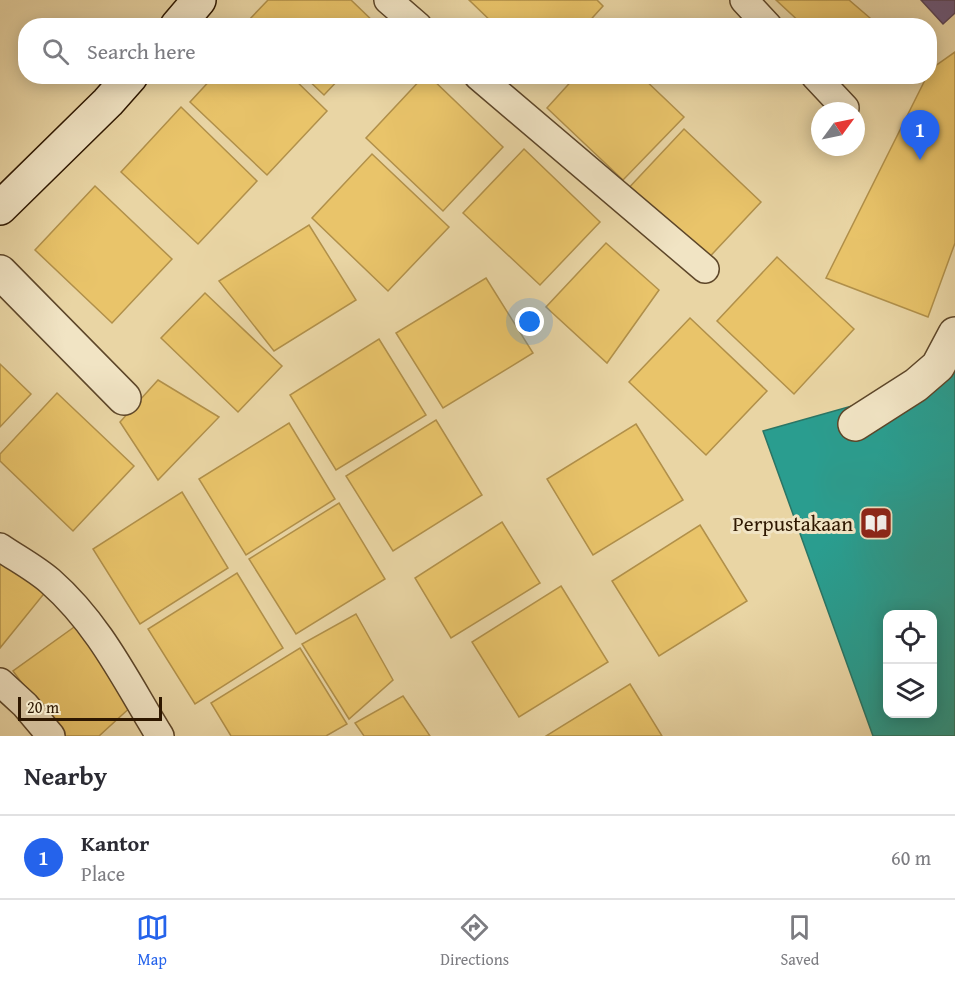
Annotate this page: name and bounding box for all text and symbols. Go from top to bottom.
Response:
search box [18,18,937,84]
icon: search [39,35,72,68]
text: Search here [87,35,196,67]
north arrow [811,102,865,156]
pin: 1 [900,110,940,160]
your location [515,307,544,336]
library icon: Perpustakaan [858,505,894,541]
place label: Perpustakaan [733,508,853,539]
map controls [883,610,937,718]
button: locate [883,610,937,664]
button: layers [883,664,937,718]
scale bar [18,694,162,722]
text: 20 m [27,695,59,719]
text: Nearby [24,756,107,795]
text: Kantor [81,827,149,859]
text: 1 [38,843,49,872]
text: 60 m [891,843,931,872]
text: Place [81,859,125,888]
tab: Map [136,911,169,971]
tab: Directions [440,911,509,971]
tab: Saved [780,911,819,971]

